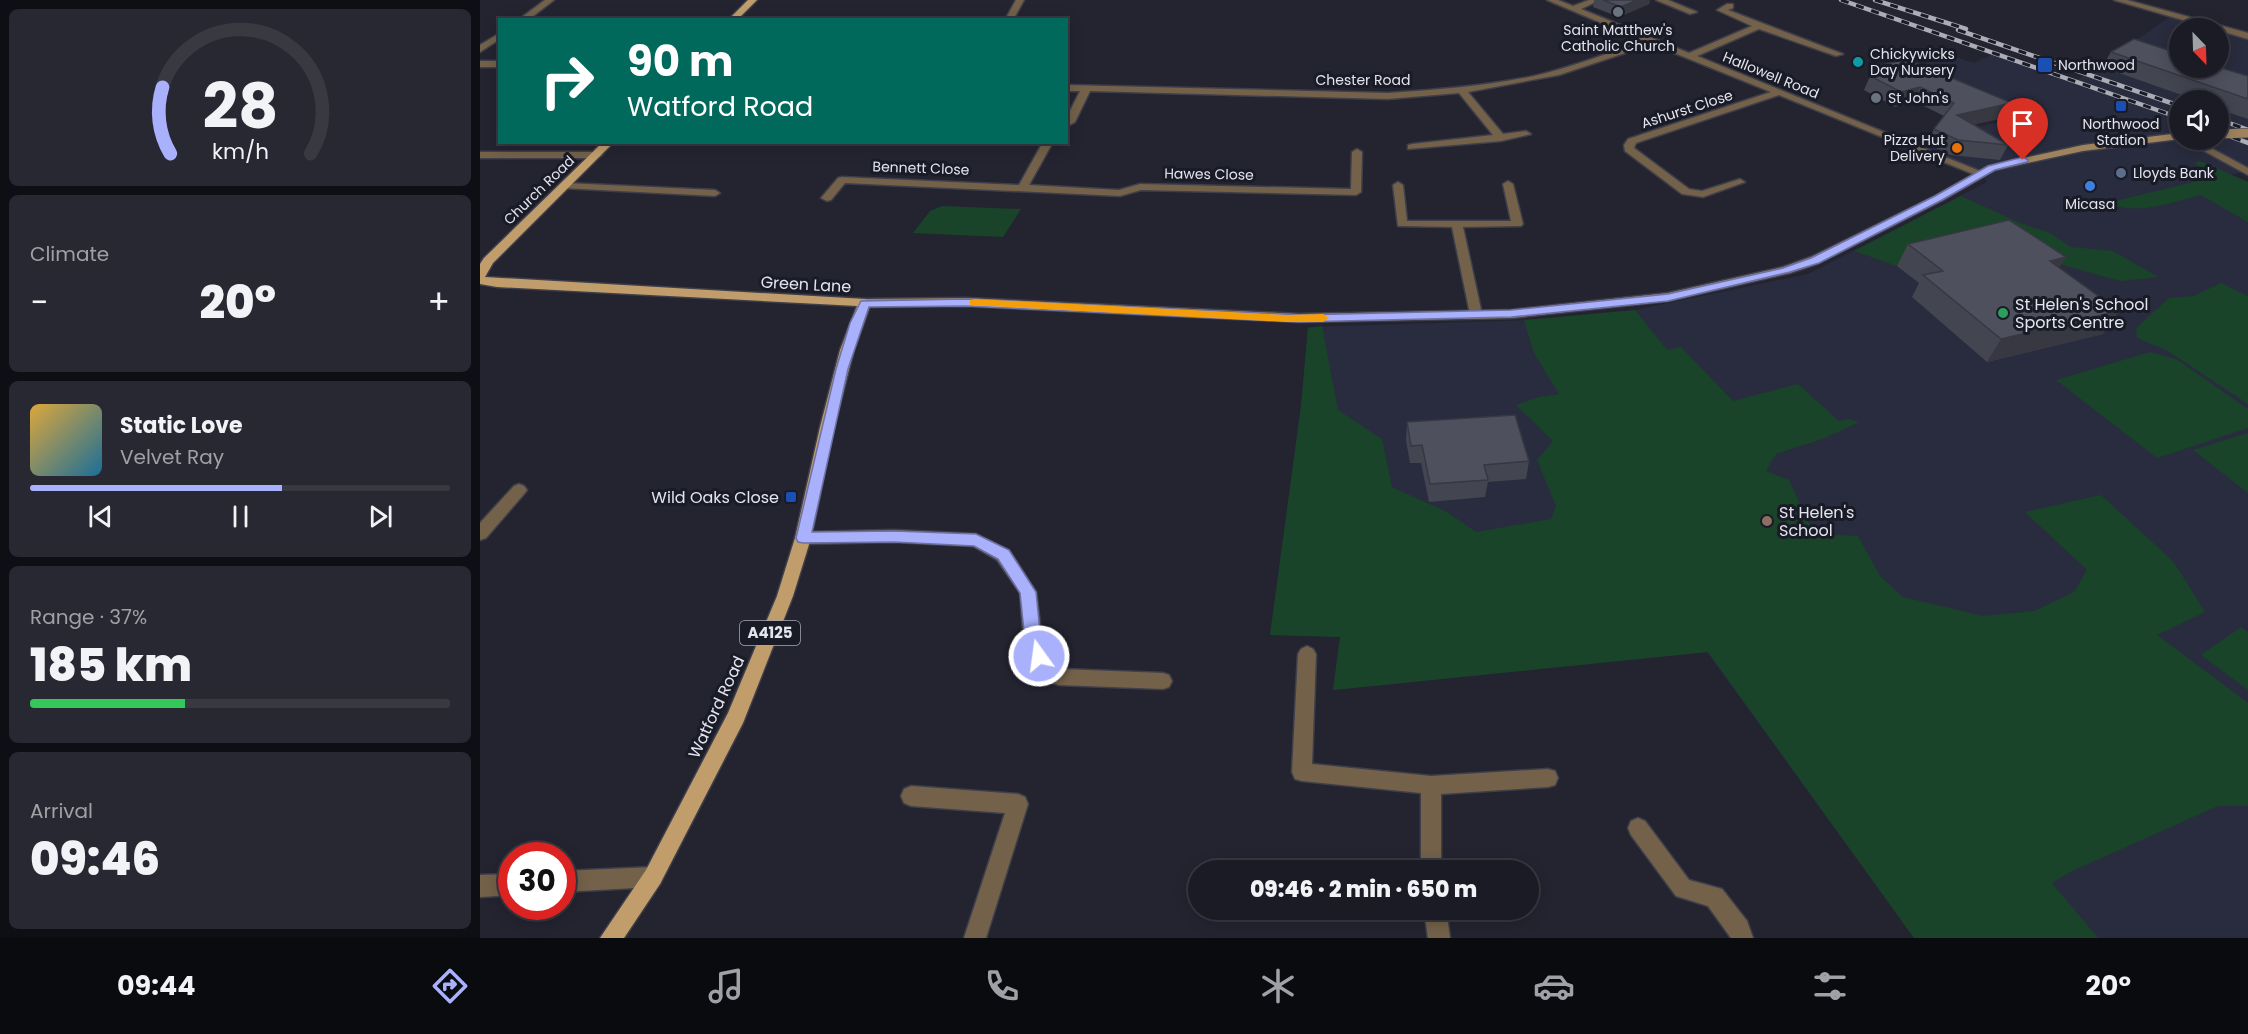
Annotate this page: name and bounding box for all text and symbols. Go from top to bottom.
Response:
marker: Saint Matthew's Catholic Church [1611,5,1625,19]
north arrow [2169,18,2229,78]
map controls [2169,18,2229,150]
place label: Saint Matthew's Catholic Church [1561,20,1675,56]
text: 90 m [627,32,734,91]
icon: right [528,42,606,120]
place label: Chickywicks Day Nursery [1870,44,1955,80]
street label: Hallowell Road [1720,47,1822,103]
marker: Chickywicks Day Nursery [1851,55,1865,69]
place label: Northwood [2058,55,2135,75]
marker: Northwood [2036,56,2054,74]
text: 28 [202,63,278,151]
street label: Chester Road [1316,70,1410,90]
street label: Ashurst Close [1639,85,1736,133]
text: Watford Road [627,88,813,125]
place label: St John's [1888,88,1949,108]
button: sound [2169,90,2229,150]
marker: St John's [1869,91,1883,105]
pin [1997,98,2048,160]
marker: Northwood Station [2114,99,2128,113]
icon: arrive [2006,107,2039,140]
place label: Northwood Station [2083,114,2159,150]
place label: Pizza Hut Delivery [1884,130,1945,166]
text: km/h [211,137,269,168]
marker: Pizza Hut Delivery [1950,141,1964,155]
street label: Church Road [499,151,579,229]
street label: Bennett Close [872,156,970,180]
street label: Hawes Close [1164,163,1254,185]
place label: Lloyds Bank [2133,163,2215,183]
marker: Lloyds Bank [2114,166,2128,180]
marker: Micasa [2083,179,2097,193]
place label: Micasa [2065,194,2115,214]
text: Climate [30,240,109,268]
text: 20° [199,271,276,334]
street label: Green Lane [760,271,852,298]
text: − [30,279,48,326]
text: + [427,279,450,326]
place label: St Helen's School Sports Centre [2015,293,2149,334]
marker: St Helen's School Sports Centre [1996,306,2010,320]
text: Static Love [120,410,243,441]
text: Velvet Ray [120,443,224,471]
place label: Wild Oaks Close [651,486,779,509]
marker: Wild Oaks Close [784,490,798,504]
icon: previous [84,500,117,533]
icon: pause [224,500,257,533]
icon: next [364,500,397,533]
place label: St Helen's School [1779,501,1854,542]
marker: St Helen's School [1760,514,1774,528]
text: Range · 37% [30,603,147,631]
road number: A4125 [740,621,800,645]
position arrow [1007,624,1071,688]
text: 185 km [30,634,192,697]
street label: Watford Road [683,652,750,762]
text: Arrival [30,797,93,825]
text: 09:46 [30,828,160,891]
speed limit sign: 30 [498,842,576,920]
text: 09:46 · 2 min · 650 m [1250,874,1477,905]
icon: directions [429,965,471,1007]
icon: music [705,965,747,1007]
icon: phone [981,965,1023,1007]
icon: climate [1257,965,1299,1007]
icon: car [1533,965,1575,1007]
icon: filters [1809,965,1851,1007]
text: 09:44 [117,967,195,1004]
text: 20° [2085,967,2131,1004]

